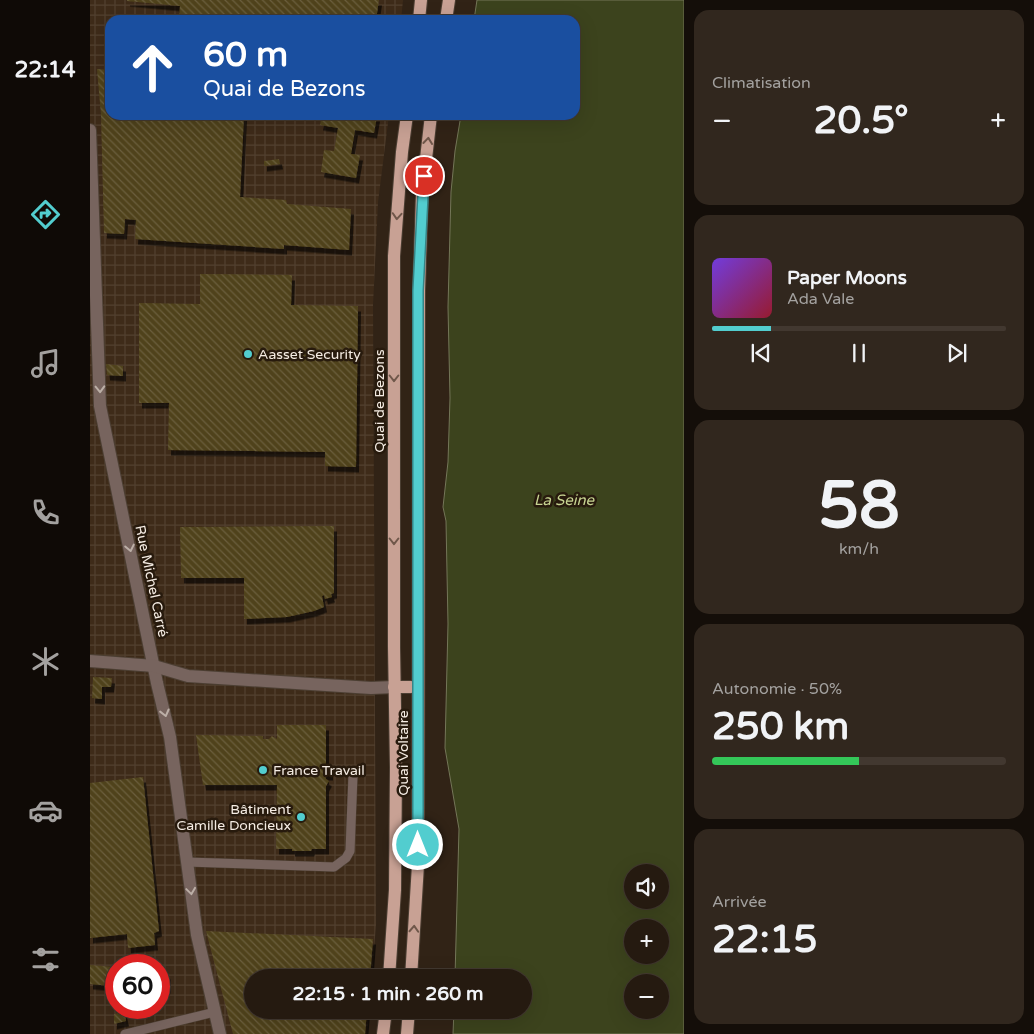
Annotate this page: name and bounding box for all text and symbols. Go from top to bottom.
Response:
text: 60 m [203,34,288,76]
icon: ahead [120,35,185,100]
text: 22:14 [15,57,75,83]
text: Climatisation [712,73,811,93]
text: Quai de Bezons [203,76,366,102]
text: 20.5° [814,98,909,144]
text: − [712,104,732,138]
text: + [990,104,1006,138]
one-way arrow [422,137,433,145]
pin [403,155,445,197]
icon: arrive [410,162,438,190]
icon: directions [28,197,63,232]
one-way arrow [392,212,403,220]
text: Paper Moons [787,267,907,289]
text: Ada Vale [787,289,854,309]
icon: previous [747,339,775,367]
icon: pause [845,339,873,367]
icon: next [943,339,971,367]
icon: music [28,346,63,381]
place label: Aasset Security [258,346,361,363]
marker: Aasset Security [242,348,254,360]
street label: Quai de Bezons [371,349,388,453]
one-way arrow [389,374,399,382]
one-way arrow [94,385,105,393]
text: 58 [818,467,900,546]
water label: La Seine [534,491,596,509]
icon: phone [28,495,63,530]
street label: Rue Michel Carré [131,524,172,639]
one-way arrow [389,537,399,545]
text: km/h [839,539,879,559]
one-way arrow [124,544,135,553]
icon: climate [28,644,63,679]
text: Autonomie · 50% [712,679,842,699]
text: 250 km [712,704,849,750]
one-way arrow [159,709,169,717]
street label: Quai Voltaire [395,710,412,796]
place label: France Travail [273,762,365,779]
marker: France Travail [257,764,269,776]
icon: car [28,793,63,828]
place label: Bâtiment Camille Doncieux [176,801,292,834]
marker: Bâtiment Camille Doncieux [295,811,307,823]
position arrow [391,818,443,870]
map controls [624,864,669,1019]
button: sound [624,864,669,909]
one-way arrow [185,888,196,896]
text: Arrivée [712,892,767,912]
text: 22:15 [712,917,817,963]
button: + [624,919,669,964]
one-way arrow [409,925,420,933]
icon: filters [28,942,63,977]
speed limit sign: 60 [105,954,170,1019]
button: − [624,974,669,1019]
text: 22:15 · 1 min · 260 m [292,983,484,1005]

